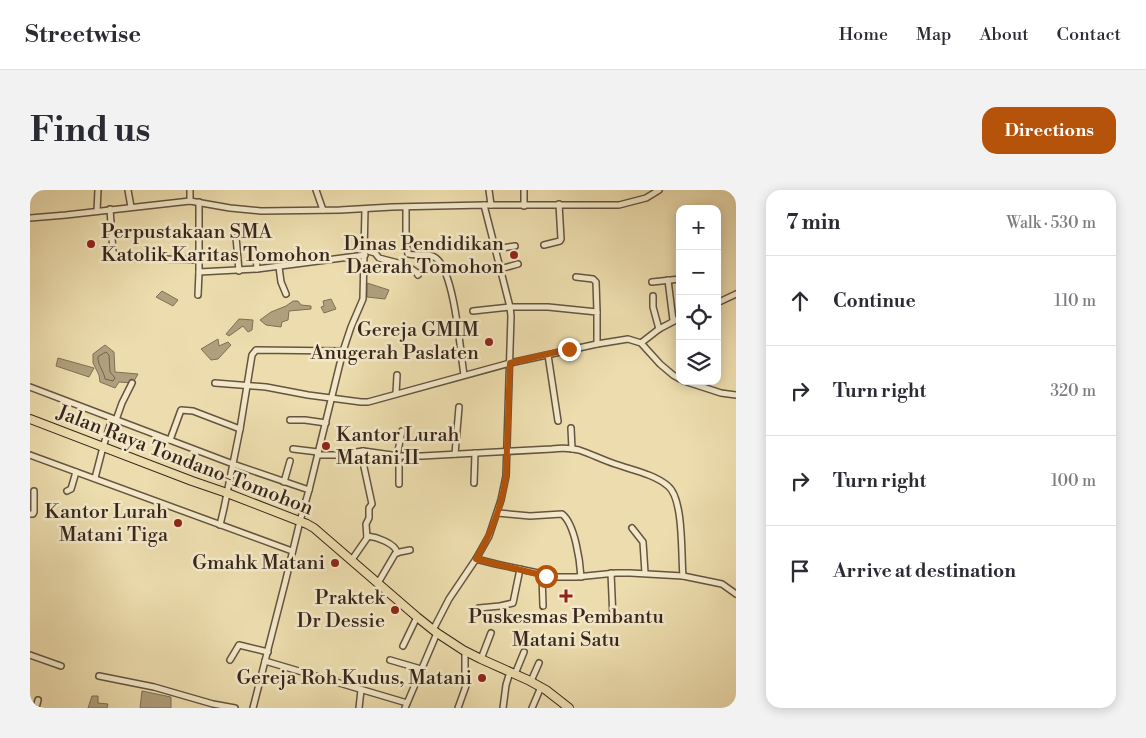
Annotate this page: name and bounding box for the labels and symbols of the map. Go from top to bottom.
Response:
place label: Perpustakaan SMA Katolik Karitas Tomohon [101,220,330,268]
place label: Dinas Pendidikan Daerah Tomohon [343,232,504,280]
marker: Perpustakaan SMA Katolik Karitas Tomohon [85,238,97,250]
marker: Dinas Pendidikan Daerah Tomohon [508,249,520,261]
place label: Gereja GMIM Anugerah Paslaten [310,318,479,366]
marker: Gereja GMIM Anugerah Paslaten [483,336,495,348]
route end [558,338,581,361]
street label: Jalan Raya Tondano-Tomohon [52,400,317,522]
place label: Kantor Lurah Matani II [336,423,460,471]
marker: Kantor Lurah Matani II [320,440,332,452]
place label: Kantor Lurah Matani Tiga [45,500,169,548]
marker: Kantor Lurah Matani Tiga [172,517,184,529]
place label: Gmahk Matani [192,551,325,576]
marker: Gmahk Matani [329,557,341,569]
route start [535,565,558,588]
place label: Praktek Dr Dessie [297,586,387,634]
marker: Puskesmas Pembantu Matani Satu [559,589,573,603]
marker: Praktek Dr Dessie [389,604,401,616]
place label: Puskesmas Pembantu Matani Satu [468,605,664,653]
place label: Gereja Roh Kudus, Matani [236,666,472,691]
marker: Gereja Roh Kudus, Matani [476,672,488,684]

